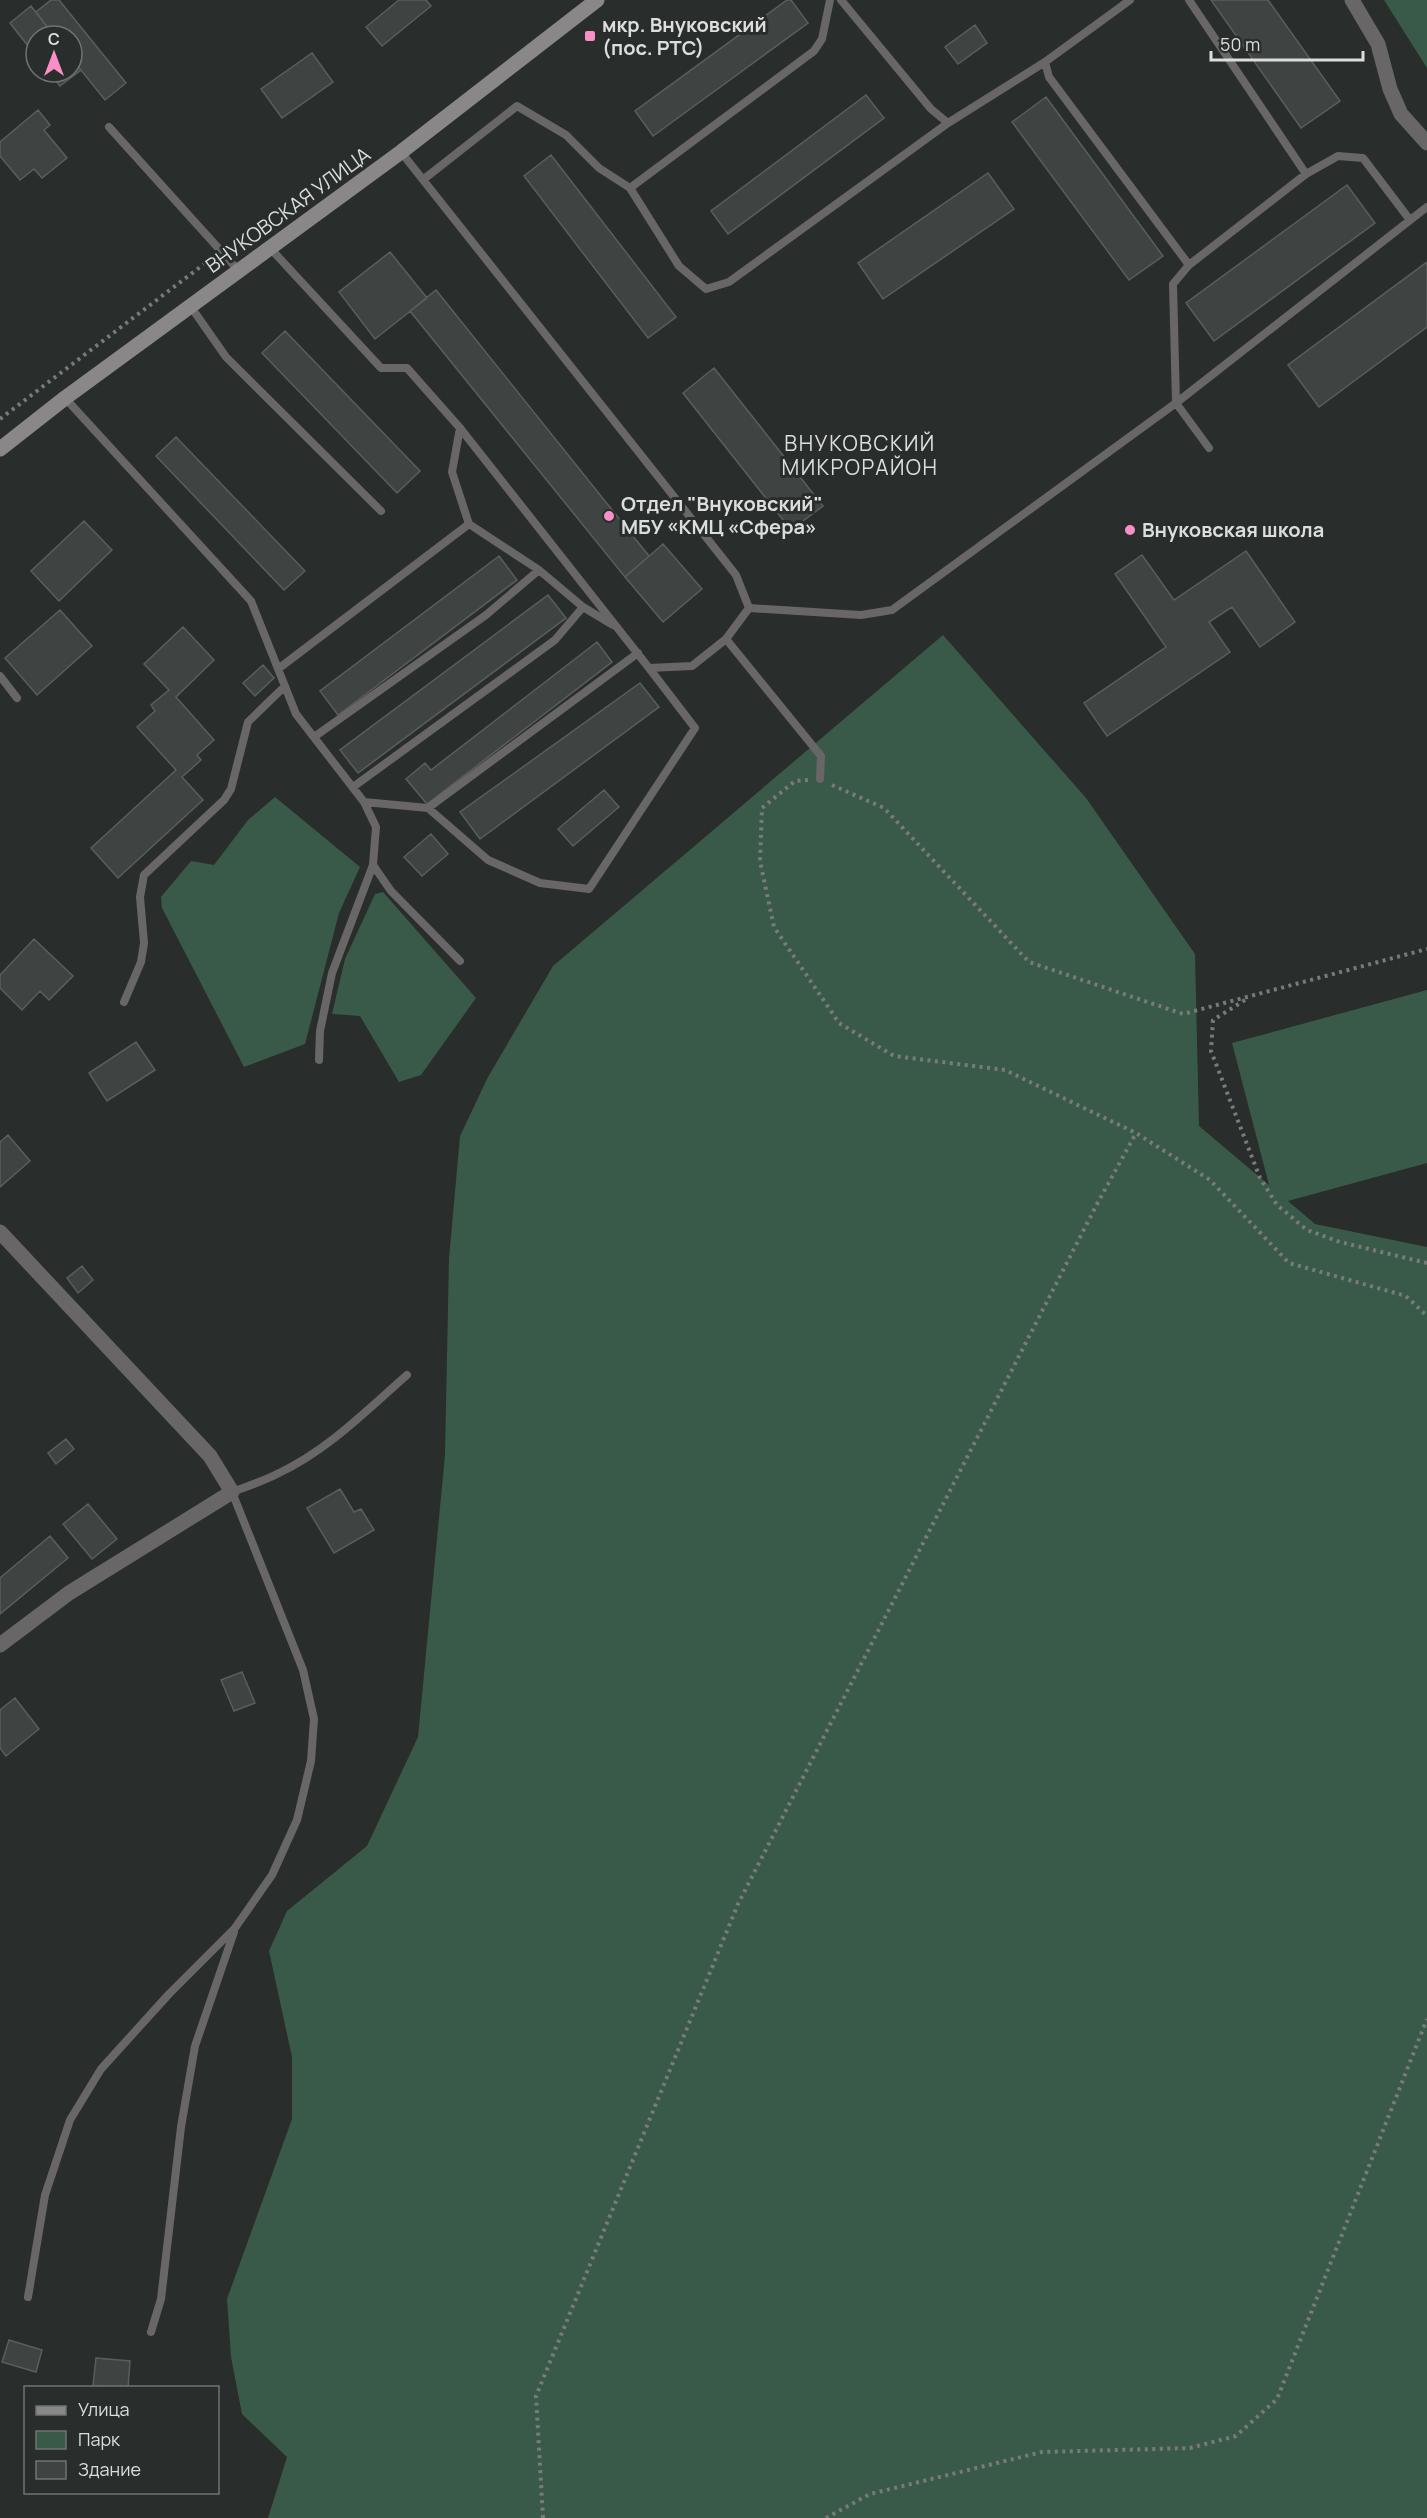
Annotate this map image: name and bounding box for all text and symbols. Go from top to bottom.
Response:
place label: мкр. Внуковский (пос. РТС) [602,11,767,61]
north arrow [24,24,84,84]
scale bar [1211,24,1362,62]
text: С [48,28,60,50]
marker: мкр. Внуковский (пос. РТС) [583,29,597,43]
text: 50 m [1220,32,1260,56]
street label: ВНУКОВСКАЯ УЛИЦА [200,140,376,279]
district label: ВНУКОВСКИЙ МИКРОРАЙОН [782,429,938,481]
place label: Отдел "Внуковский" МБУ «КМЦ «Сфера» [621,490,823,540]
marker: Отдел "Внуковский" МБУ «КМЦ «Сфера» [602,509,616,523]
place label: Внуковская школа [1142,516,1324,543]
marker: Внуковская школа [1123,523,1137,537]
legend [24,2386,219,2494]
text: Улица [78,2397,130,2421]
text: Парк [78,2427,121,2451]
text: Здание [78,2457,141,2481]

